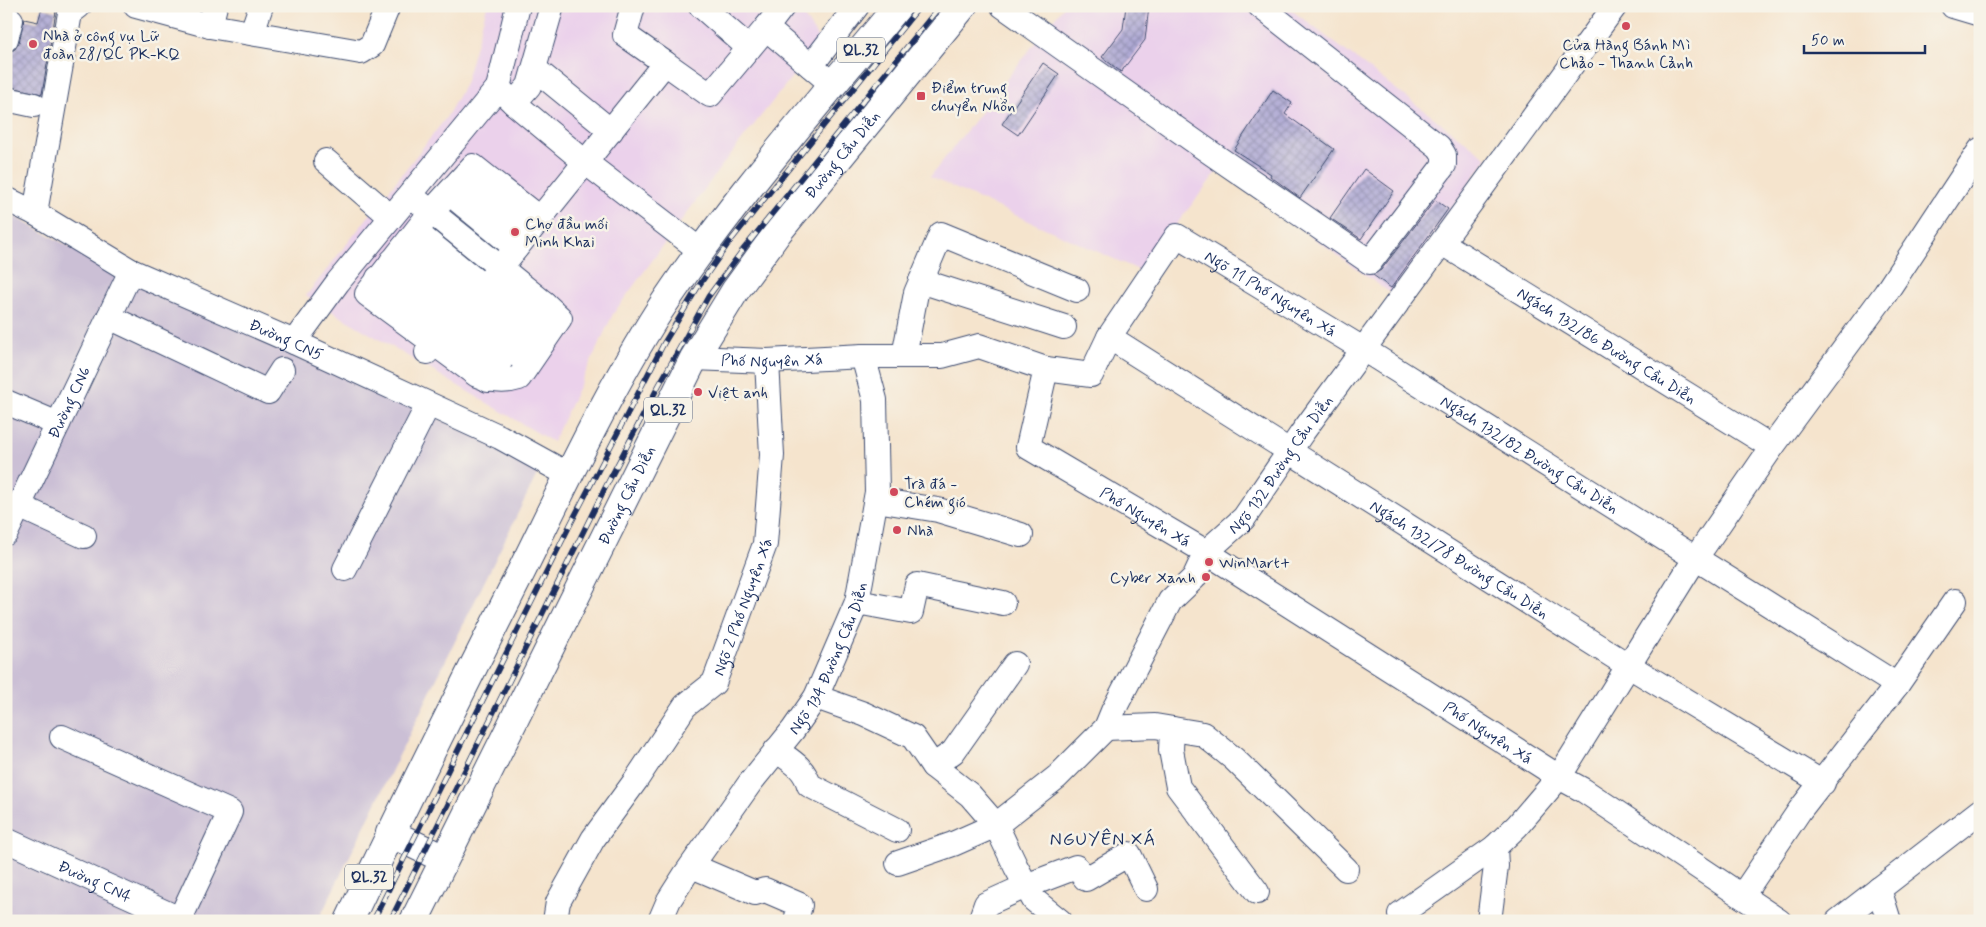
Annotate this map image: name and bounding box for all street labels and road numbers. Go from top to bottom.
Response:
road number: QL.32 [837,38,885,62]
street label: Đường Cầu Diễn [801,107,885,204]
street label: Ngõ 11 Phố Nguyên Xá [1200,246,1340,342]
street label: Ngách 132/86 Đường Cầu Diễn [1513,283,1700,410]
street label: Đường CN5 [246,315,326,366]
street label: Phố Nguyên Xá [720,349,824,374]
street label: Đường CN6 [44,363,96,442]
street label: Ngõ 132 Đường Cầu Diễn [1224,391,1338,539]
street label: Ngách 132/82 Đường Cầu Diễn [1436,391,1622,519]
road number: QL.32 [644,398,692,422]
street label: Đường Cầu Diễn [594,442,661,549]
street label: Phố Nguyên Xá [1096,483,1194,553]
street label: Ngách 132/78 Đường Cầu Diễn [1366,496,1552,624]
street label: Ngõ 2 Phố Nguyên Xá [709,538,777,679]
street label: Ngõ 134 Đường Cầu Diễn [784,581,872,739]
street label: Phố Nguyên Xá [1439,697,1536,770]
street label: Đường CN4 [54,856,135,908]
road number: QL.32 [345,864,393,890]

